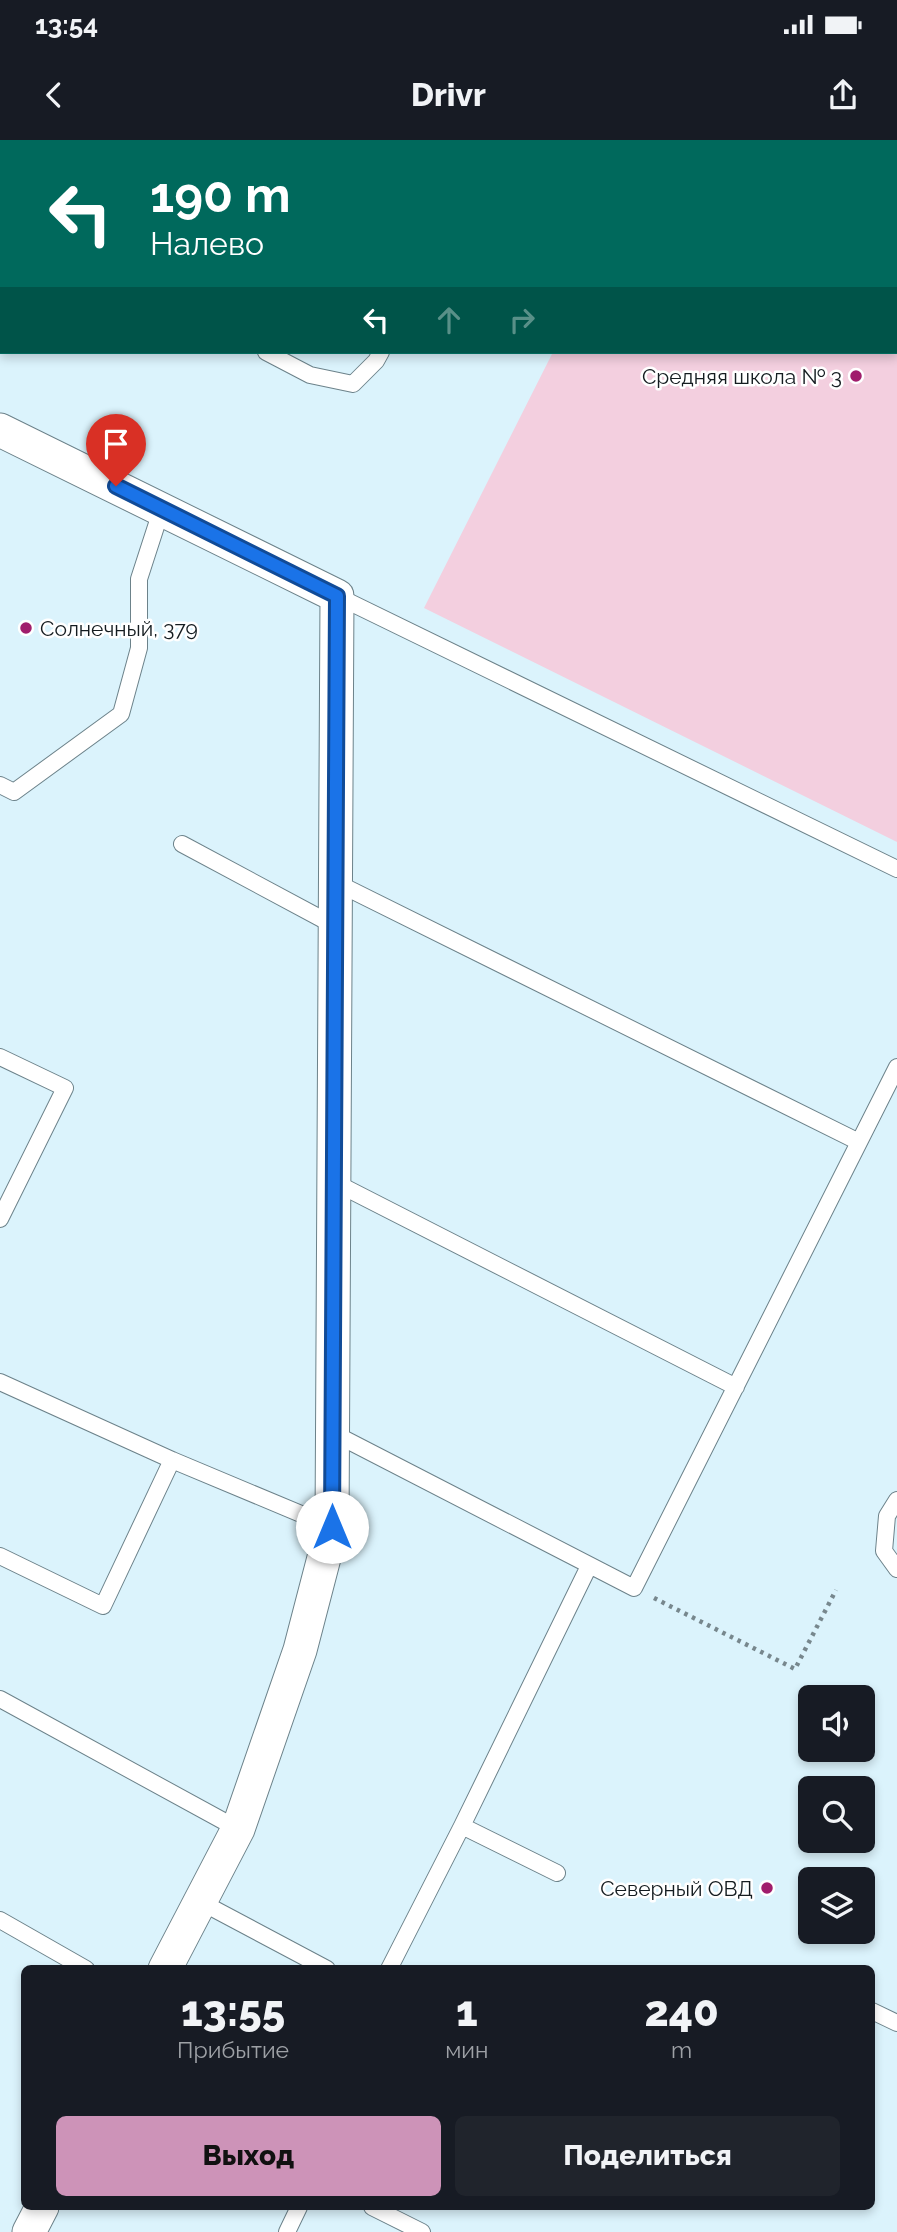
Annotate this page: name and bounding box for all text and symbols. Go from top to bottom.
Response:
text: 13:54 [35,10,98,40]
icon: back [35,76,73,114]
text: Drivr [411,76,486,113]
icon: share [824,76,862,114]
text: 190 m [150,166,291,223]
icon: left [35,168,126,259]
text: Налево [150,225,264,262]
icon: left [357,301,395,339]
icon: ahead [430,301,468,339]
icon: right [503,301,541,339]
place label: Средняя школа № 3 [642,364,842,389]
marker: Средняя школа № 3 [848,368,864,384]
pin [86,414,146,486]
icon: arrive [97,425,135,463]
place label: Солнечный, 379 [40,616,198,641]
marker: Солнечный, 379 [18,620,34,636]
position arrow [295,1490,369,1564]
map controls [798,1685,875,1944]
button: sound [798,1685,875,1762]
button: search [798,1776,875,1853]
button: layers [798,1867,875,1944]
place label: Северный ОВД [600,1876,753,1901]
marker: Северный ОВД [759,1880,775,1896]
text: 13:55 [181,1987,285,2036]
text: 1 [456,1987,478,2036]
text: 240 [644,1987,719,2036]
text: Прибытие [177,2036,289,2063]
text: мин [445,2036,488,2063]
text: m [671,2036,692,2063]
button: Выход [56,2116,441,2196]
button: Поделиться [455,2116,840,2196]

